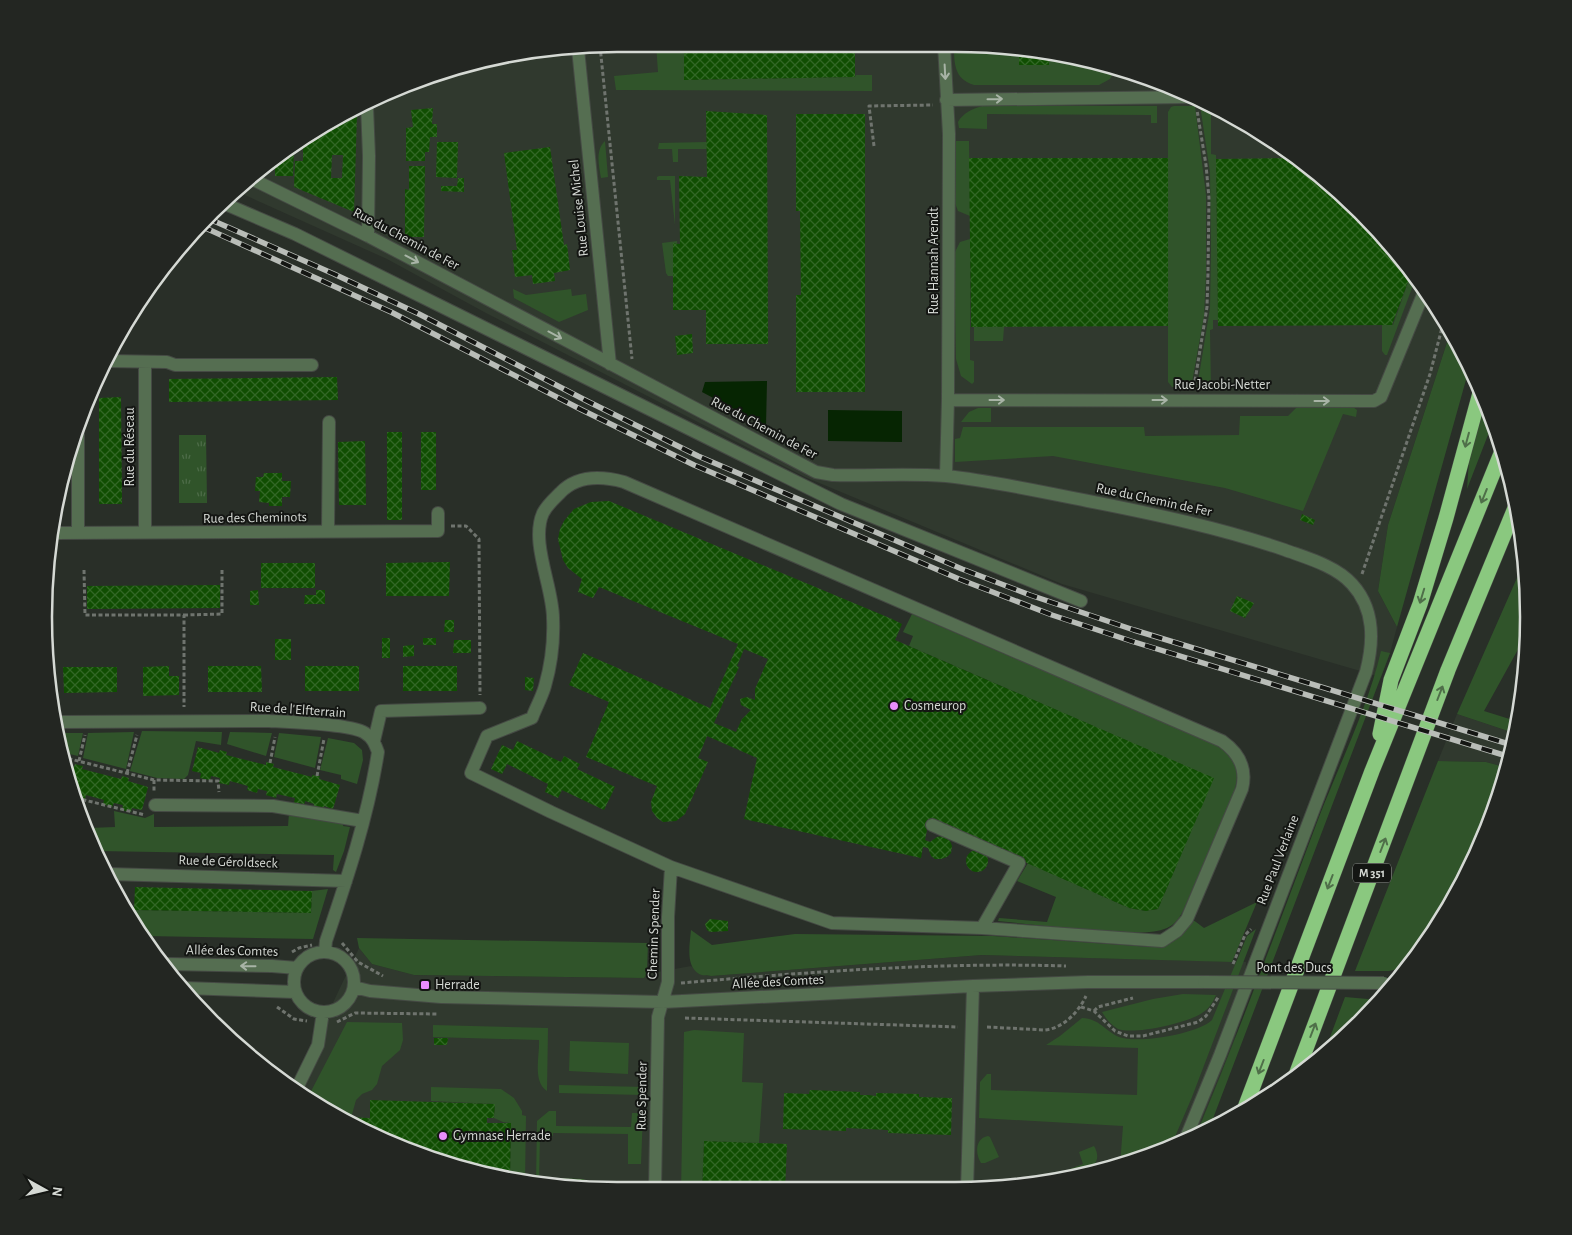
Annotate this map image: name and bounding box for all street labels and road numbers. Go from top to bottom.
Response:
street label: Rue Louise Michel [567,159,591,257]
street label: Rue du Chemin de Fer [351,205,462,273]
street label: Rue Hannah Arendt [927,207,941,315]
street label: Rue Jacobi-Netter [1174,378,1271,392]
street label: Rue du Chemin de Fer [709,394,820,462]
street label: Rue du Réseau [123,407,137,487]
street label: Rue du Chemin de Fer [1095,481,1214,519]
street label: Rue des Cheminots [203,510,307,526]
street label: Rue de l'Elfterrain [249,700,347,720]
street label: Rue Paul Verlaine [1254,813,1302,907]
street label: Rue de Géroldseck [178,853,279,871]
road number: M 351 [1353,864,1391,882]
street label: Chemin Spender [645,888,663,980]
street label: Allée des Comtes [186,943,278,959]
street label: Pont des Ducs [1256,961,1332,975]
street label: Allée des Comtes [732,973,824,991]
street label: Rue Spender [634,1061,650,1131]

